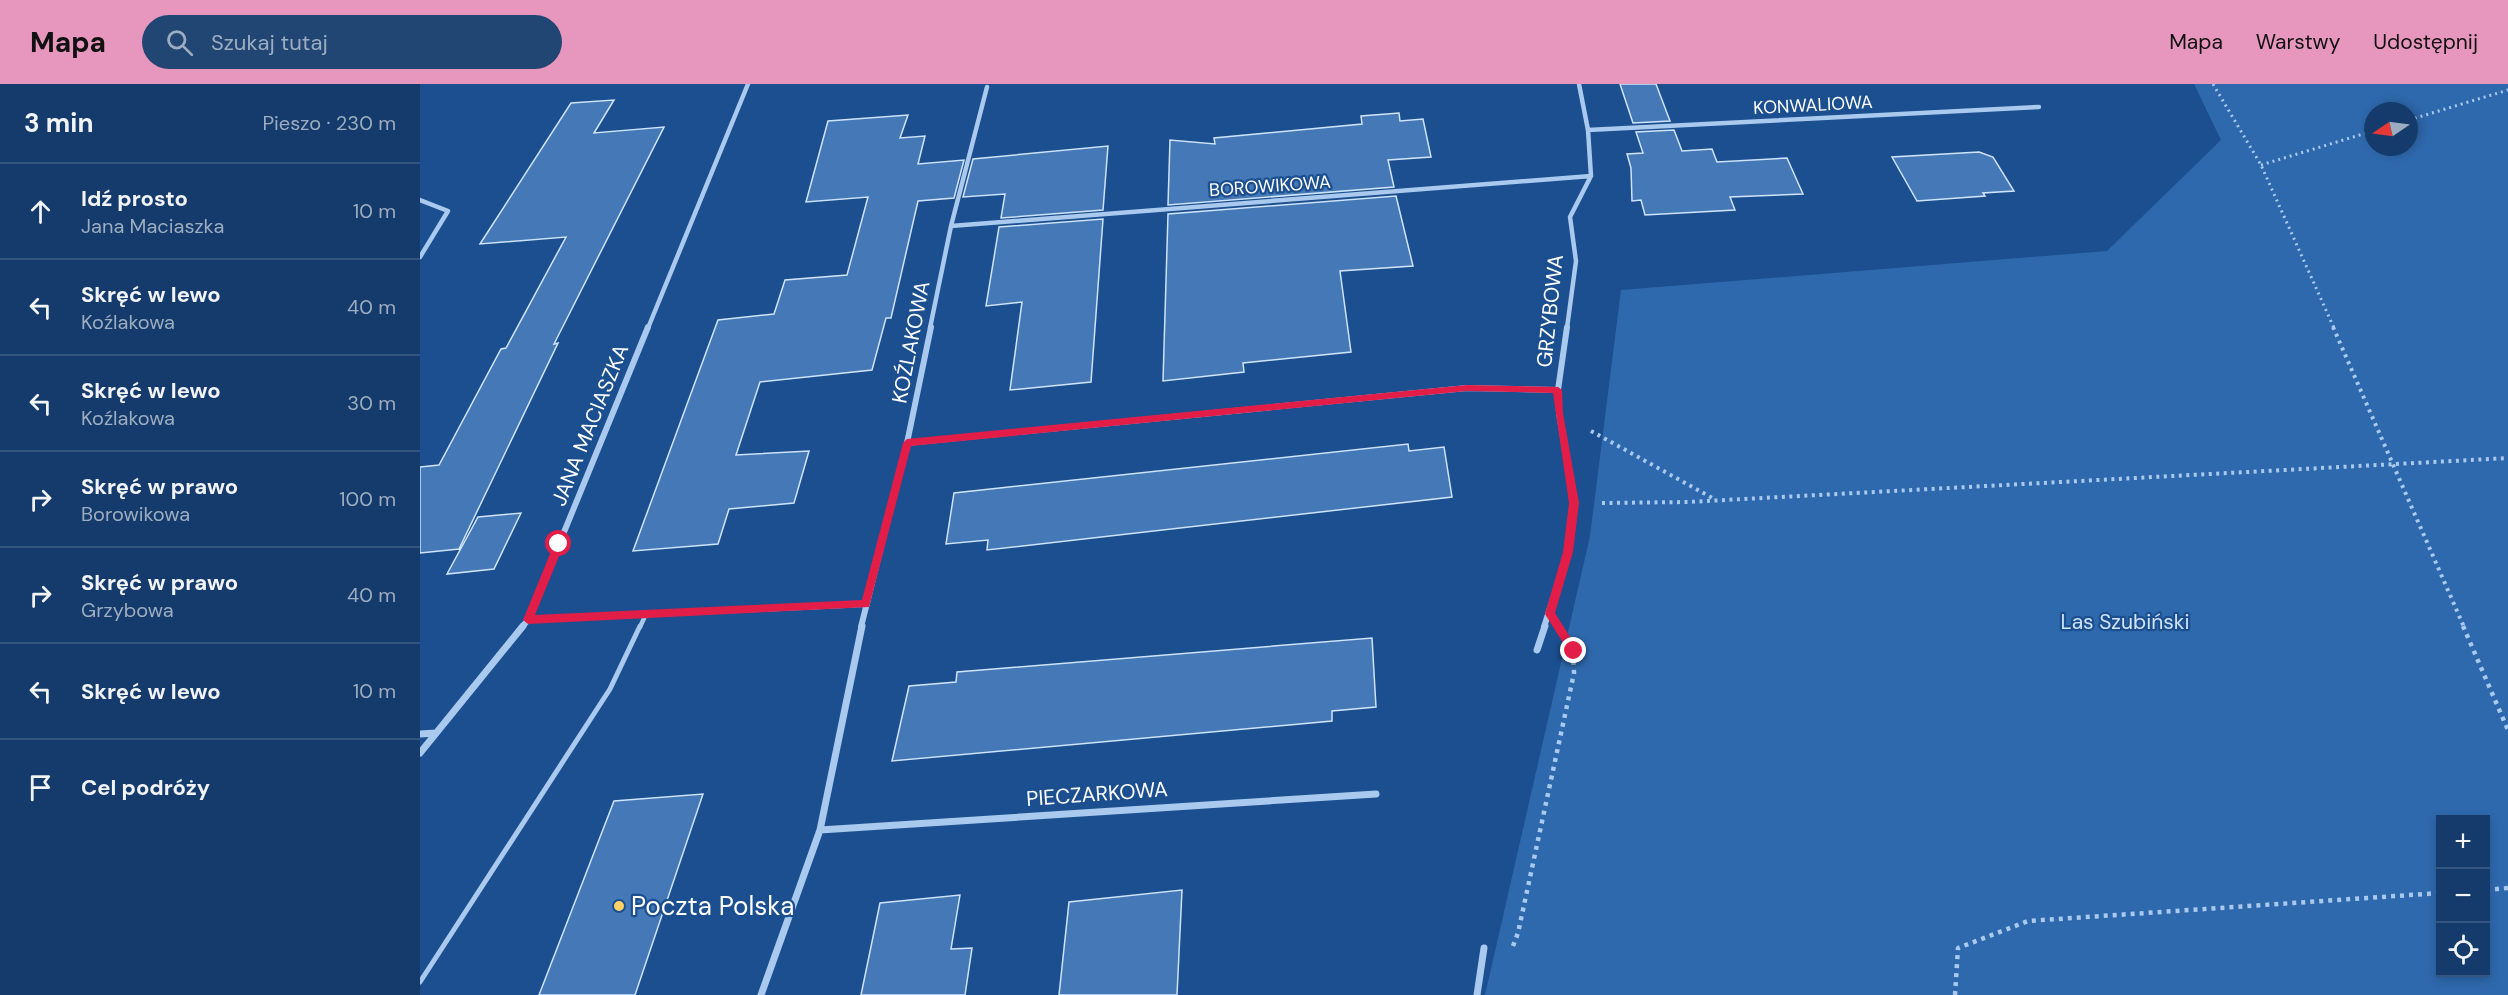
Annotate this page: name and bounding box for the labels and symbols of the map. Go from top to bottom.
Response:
street label: KONWALIOWA [1753,90,1873,120]
north arrow [2364,102,2418,156]
street label: BOROWIKOWA [1208,170,1332,202]
street label: GRZYBOWA [1530,253,1570,369]
street label: KOŹLAKOWA [885,278,937,406]
street label: JANA MACIASZKA [545,340,635,510]
route start [545,530,571,556]
park label: Las Szubiński [2061,608,2189,636]
route end [1560,637,1586,663]
street label: PIECZARKOWA [1025,775,1169,813]
place label: Poczta Polska [631,889,795,923]
marker: Poczta Polska [612,899,626,913]

